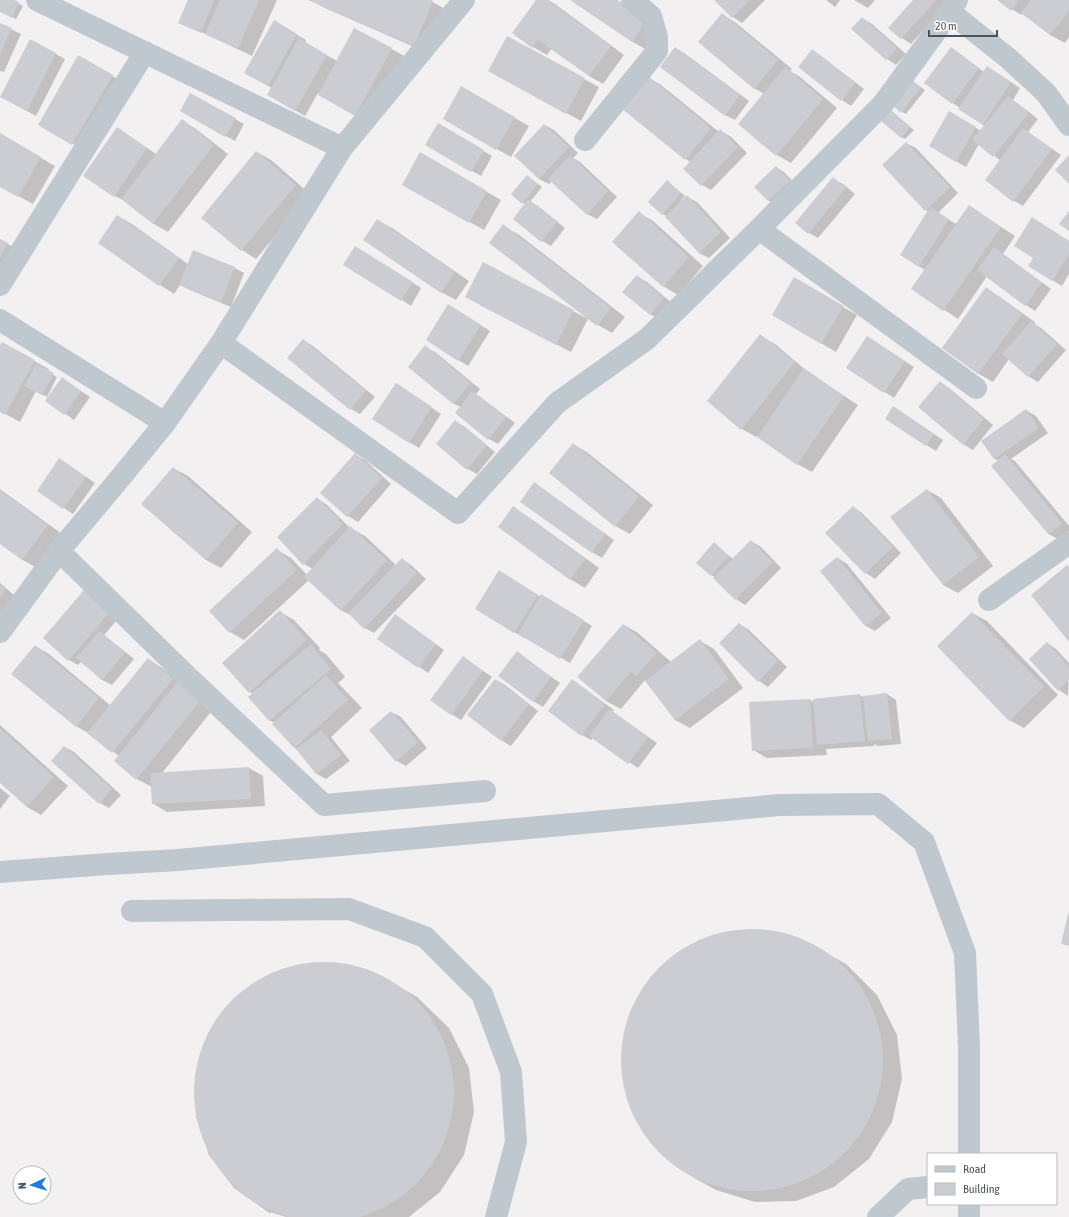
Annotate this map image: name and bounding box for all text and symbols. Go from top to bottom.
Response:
scale bar [929,12,997,38]
text: 20 m [935,19,957,33]
legend [927,1153,1057,1205]
text: Road [963,1162,986,1176]
north arrow [12,1165,52,1205]
text: N [16,1182,28,1189]
text: Building [963,1182,1001,1196]

